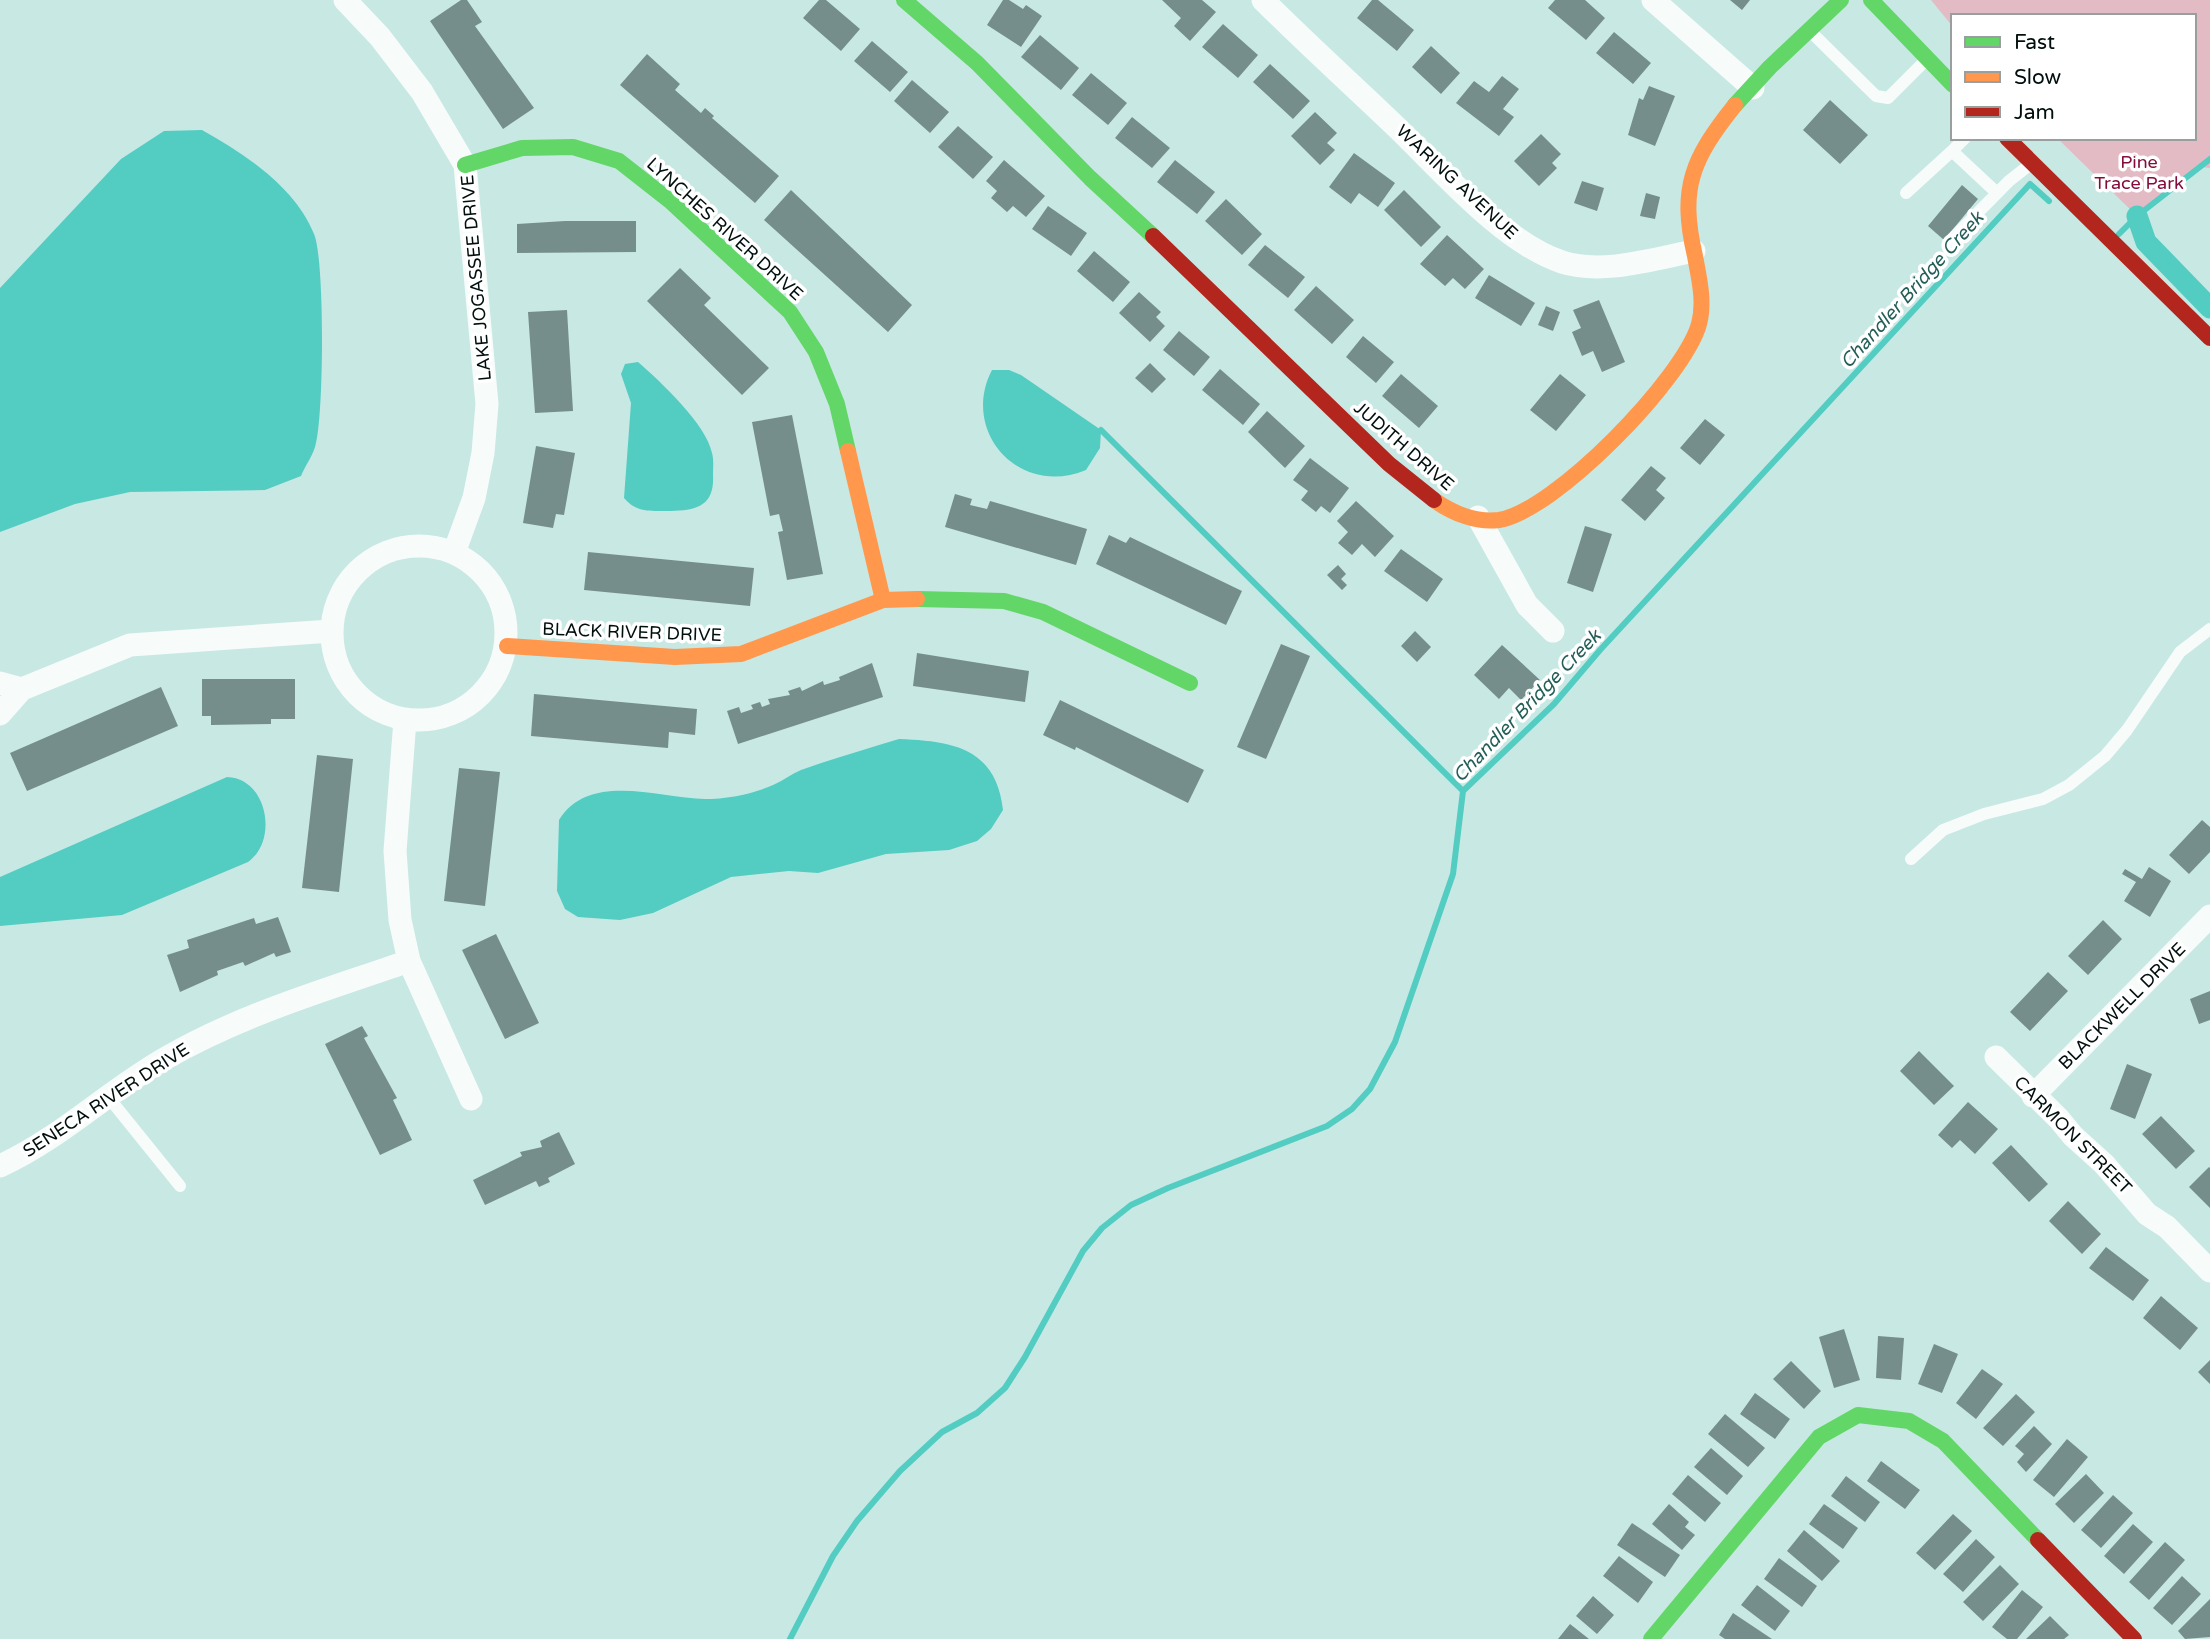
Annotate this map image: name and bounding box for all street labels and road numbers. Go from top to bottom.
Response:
street label: WARING AVENUE [1392,120,1522,244]
street label: LYNCHES RIVER DRIVE [642,153,808,305]
street label: LAKE JOGASSEE DRIVE [456,174,496,382]
street label: JUDITH DRIVE [1349,397,1459,495]
street label: BLACK RIVER DRIVE [542,618,722,646]
street label: BLACKWELL DRIVE [2054,938,2190,1074]
street label: SENECA RIVER DRIVE [19,1038,193,1162]
street label: CARMON STREET [2009,1071,2137,1199]

